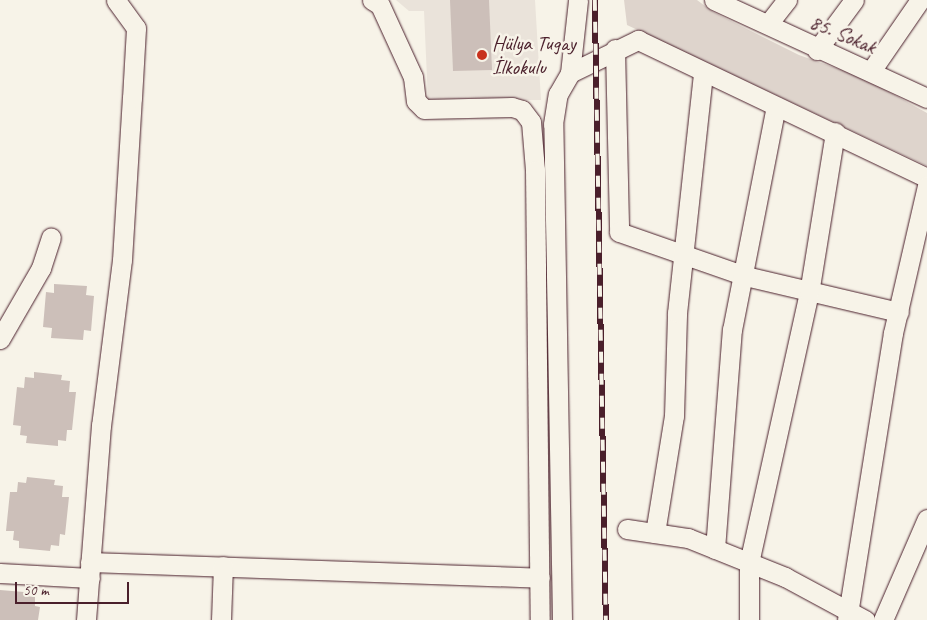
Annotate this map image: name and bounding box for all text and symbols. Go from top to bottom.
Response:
street label: 85. Sokak [806,9,880,59]
place label: Hülya Tugay İlkokulu [492,30,575,80]
marker: Hülya Tugay İlkokulu [476,49,488,61]
scale bar [18,572,131,604]
text: 50 m [23,581,49,600]

